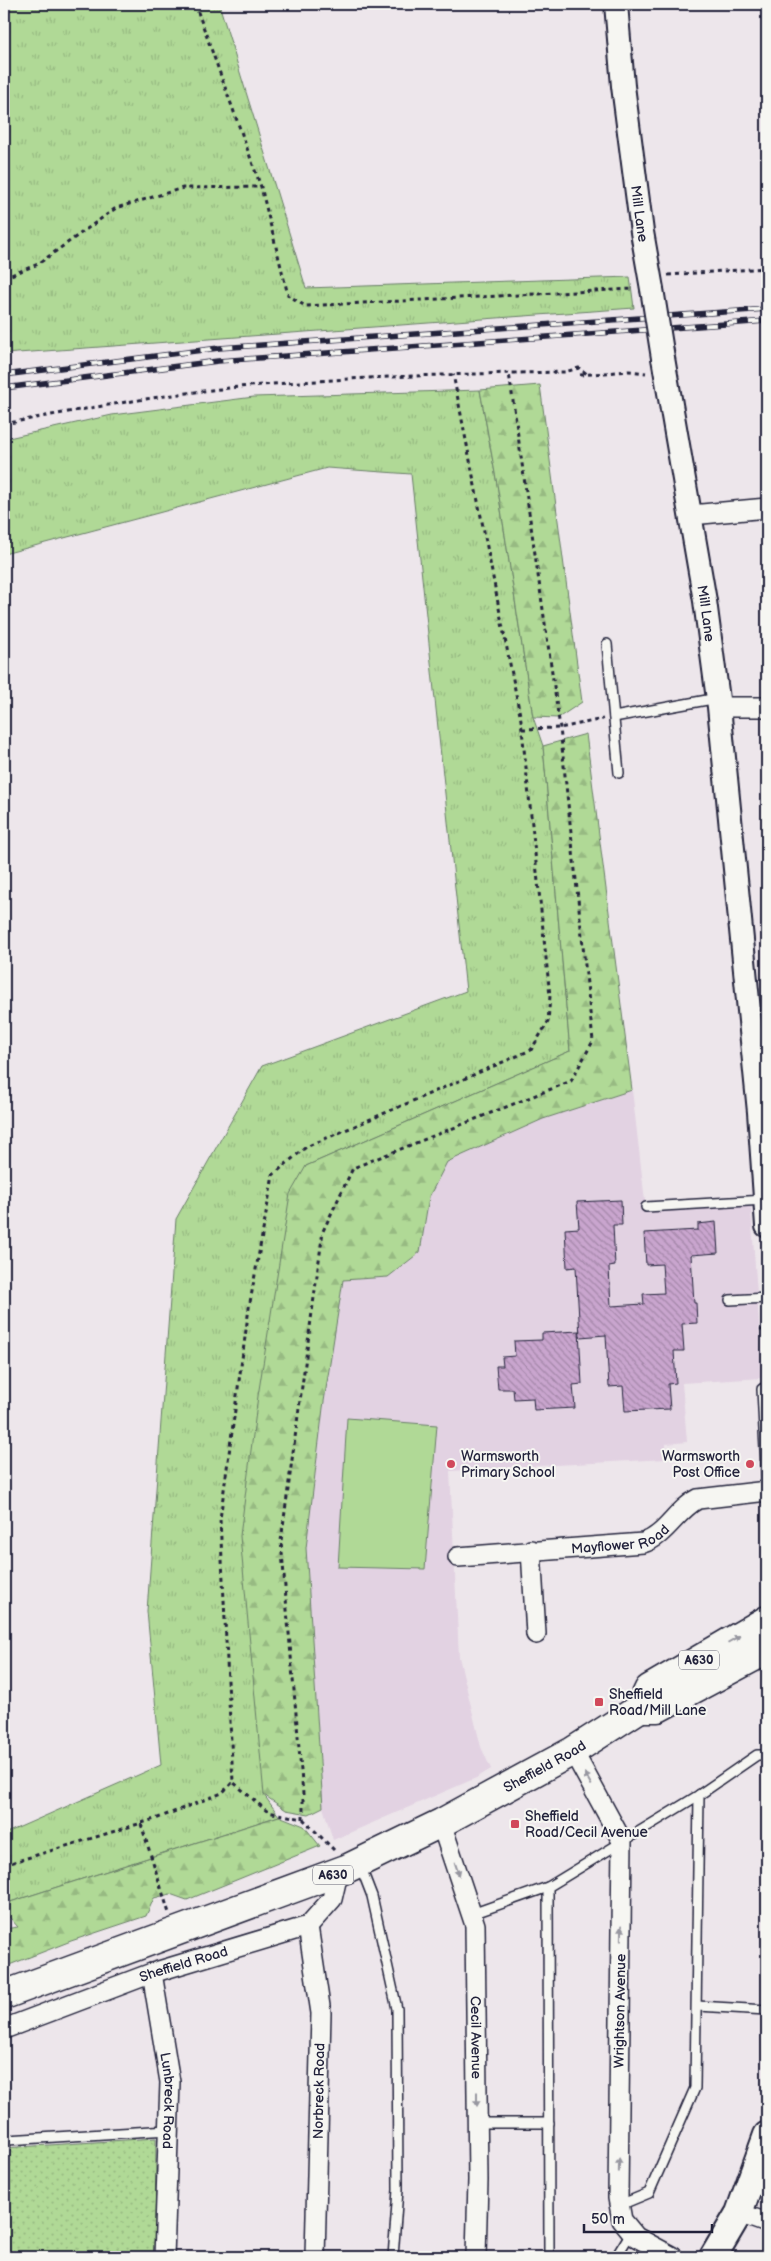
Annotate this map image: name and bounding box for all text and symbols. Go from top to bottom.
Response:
street label: Mill Lane [627,184,652,243]
street label: Mill Lane [694,584,719,643]
place label: Warmsworth Primary School [461,1448,555,1481]
place label: Warmsworth Post Office [662,1448,740,1481]
marker: Warmsworth Primary School [445,1458,457,1470]
marker: Warmsworth Post Office [744,1458,756,1470]
street label: Mayflower Road [570,1521,673,1557]
one-way arrow [727,1635,740,1644]
road number: A630 [679,1650,719,1670]
place label: Sheffield Road/Mill Lane [609,1686,706,1719]
marker: Sheffield Road/Mill Lane [593,1696,605,1708]
street label: Sheffield Road [500,1737,589,1796]
one-way arrow [584,1772,592,1786]
place label: Sheffield Road/Cecil Avenue [525,1808,648,1841]
marker: Sheffield Road/Cecil Avenue [509,1818,521,1830]
one-way arrow [454,1862,461,1877]
road number: A630 [313,1866,353,1884]
one-way arrow [617,1925,625,1941]
street label: Sheffield Road [137,1942,230,1986]
street label: Wrightson Avenue [611,1954,629,2068]
street label: Cecil Avenue [467,1996,485,2079]
street label: Norbreck Road [310,2043,328,2139]
street label: Lunbreck Road [157,2051,179,2149]
one-way arrow [473,2091,481,2107]
one-way arrow [615,2157,623,2173]
scale bar [584,2201,711,2233]
text: 50 m [591,2210,625,2229]

